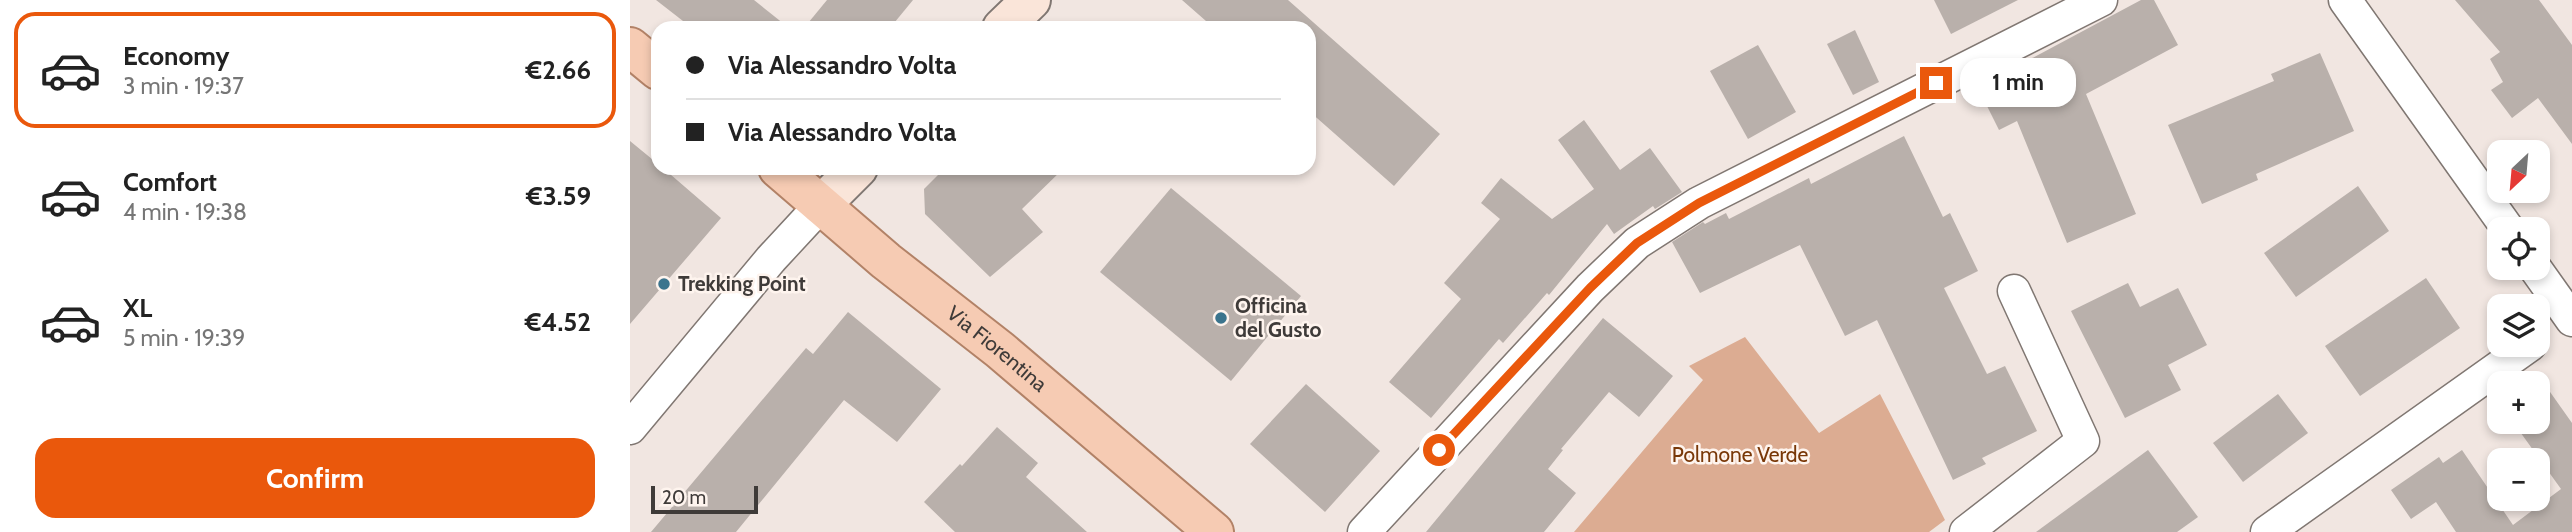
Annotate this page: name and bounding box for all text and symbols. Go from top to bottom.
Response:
icon: car [39,39,102,102]
text: Economy [123,40,229,72]
text: Via Alessandro Volta [728,49,956,81]
text: €2.66 [526,54,591,86]
callout: 1 min [1960,58,2076,108]
route end [1920,67,1952,99]
text: 1 min [1992,68,2044,96]
text: 3 min · 19:37 [123,72,244,100]
text: Via Alessandro Volta [728,116,956,148]
north arrow [2487,140,2550,203]
map controls [2487,140,2550,511]
icon: car [39,165,102,228]
text: Comfort [123,166,217,198]
text: €3.59 [526,180,591,212]
text: 4 min · 19:38 [123,198,247,226]
button: locate [2487,217,2550,280]
place label: Trekking Point [678,271,806,296]
marker: Trekking Point [656,276,672,292]
icon: car [39,291,102,354]
text: XL [123,292,152,324]
place label: Officina del Gusto [1235,293,1322,342]
button: layers [2487,294,2550,357]
street label: Via Fiorentina [942,300,1052,397]
text: €4.52 [525,306,591,338]
marker: Officina del Gusto [1213,310,1229,326]
text: 5 min · 19:39 [123,324,245,352]
button: + [2487,371,2550,434]
route start [1423,434,1455,466]
button: Confirm [35,438,595,518]
park label: Polmone Verde [1672,442,1808,467]
button: − [2487,448,2550,511]
scale bar [651,483,758,515]
text: 20 m [662,486,706,509]

